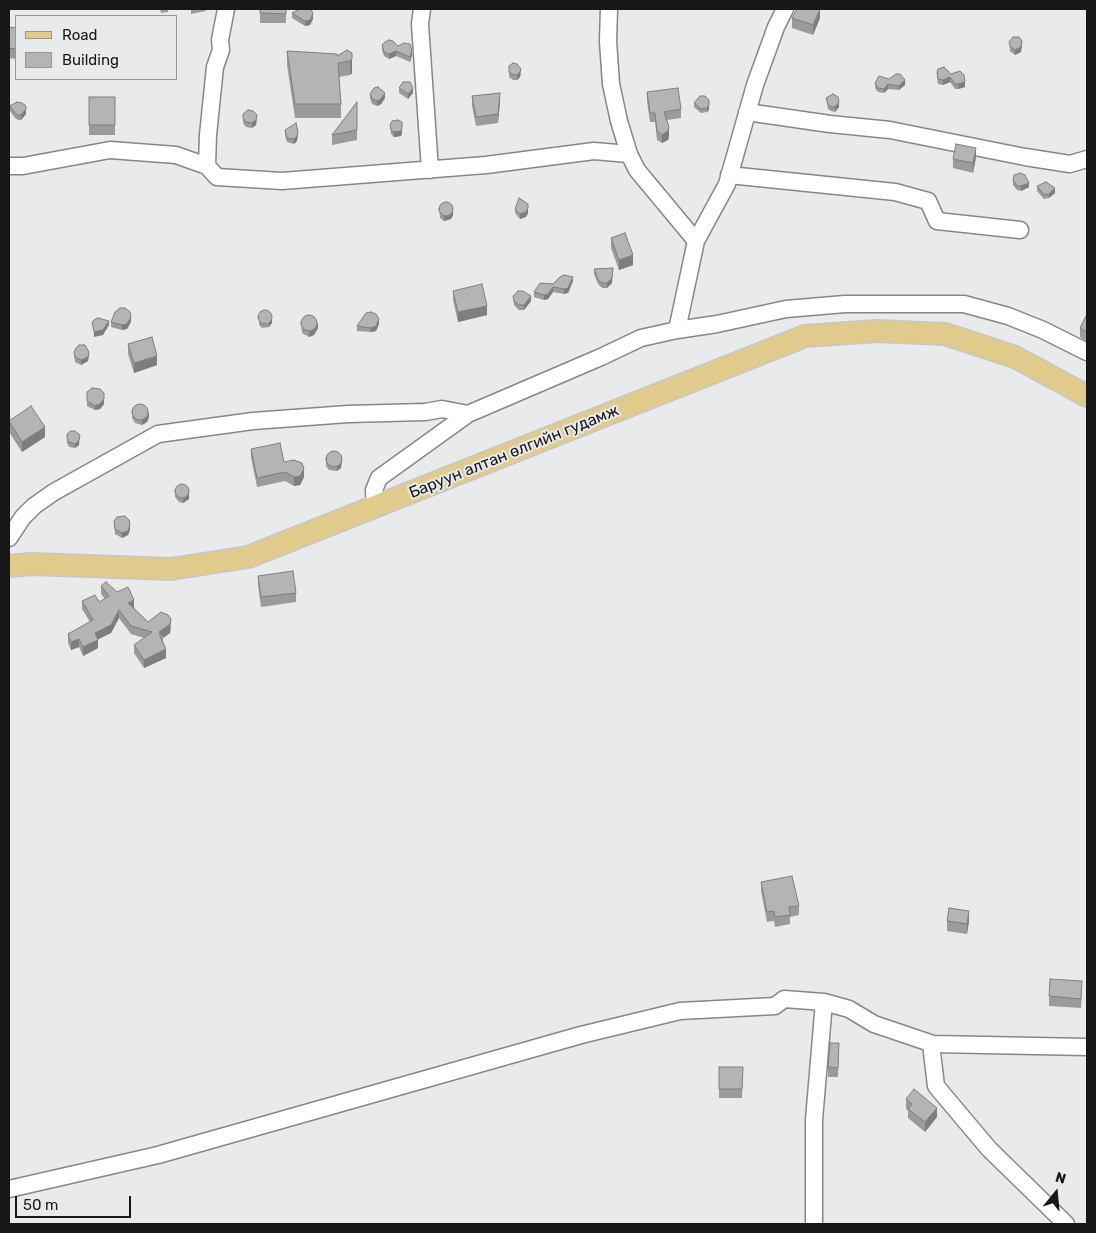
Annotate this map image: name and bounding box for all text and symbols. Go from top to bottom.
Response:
legend [15,15,178,80]
text: Road [62,26,98,44]
text: Building [62,51,119,69]
street label: Баруун алтан өлгийн гудамж [406,401,622,503]
north arrow [1031,1168,1081,1218]
text: N [1053,1169,1068,1188]
scale bar [18,1186,134,1218]
text: 50 m [23,1196,58,1214]

